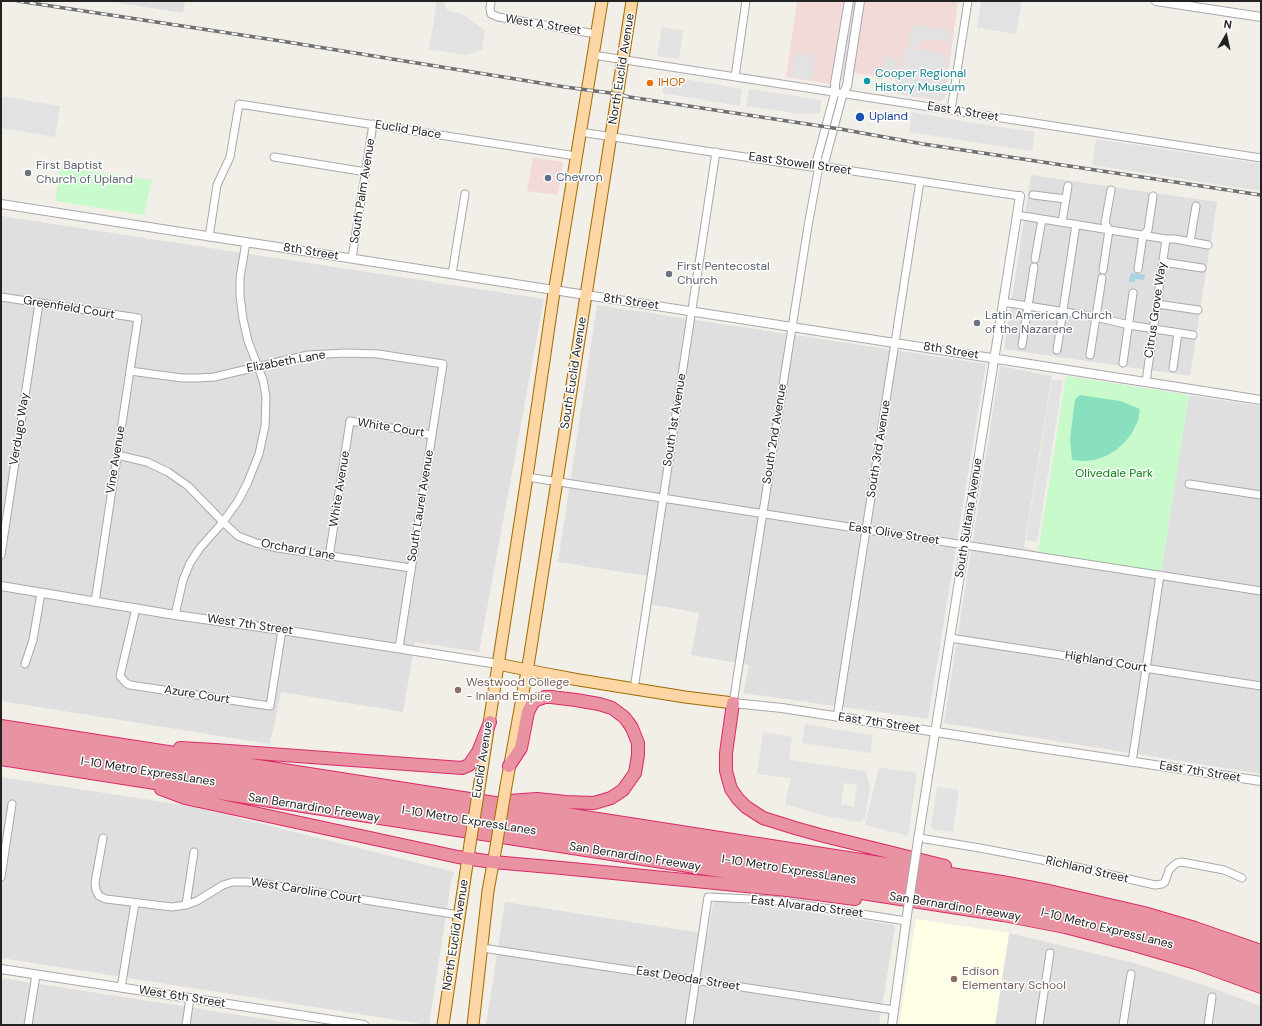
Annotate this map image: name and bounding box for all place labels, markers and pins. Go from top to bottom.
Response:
place label: Cooper Regional History Museum [875,67,966,95]
place label: IHOP [658,76,685,90]
marker: Cooper Regional History Museum [862,76,872,86]
marker: IHOP [645,78,655,88]
place label: Upland [869,110,908,124]
marker: Upland [854,111,866,123]
place label: First Baptist Church of Upland [36,159,133,187]
marker: First Baptist Church of Upland [23,168,33,178]
place label: Chevron [556,171,603,185]
marker: Chevron [543,173,553,183]
place label: First Pentecostal Church [677,260,770,288]
marker: First Pentecostal Church [664,269,674,279]
place label: Latin American Church of the Nazarene [985,309,1112,337]
marker: Latin American Church of the Nazarene [972,318,982,328]
place label: Westwood College - Inland Empire [466,676,569,704]
marker: Westwood College - Inland Empire [453,685,463,695]
place label: Edison Elementary School [962,965,1066,993]
marker: Edison Elementary School [949,974,959,984]

